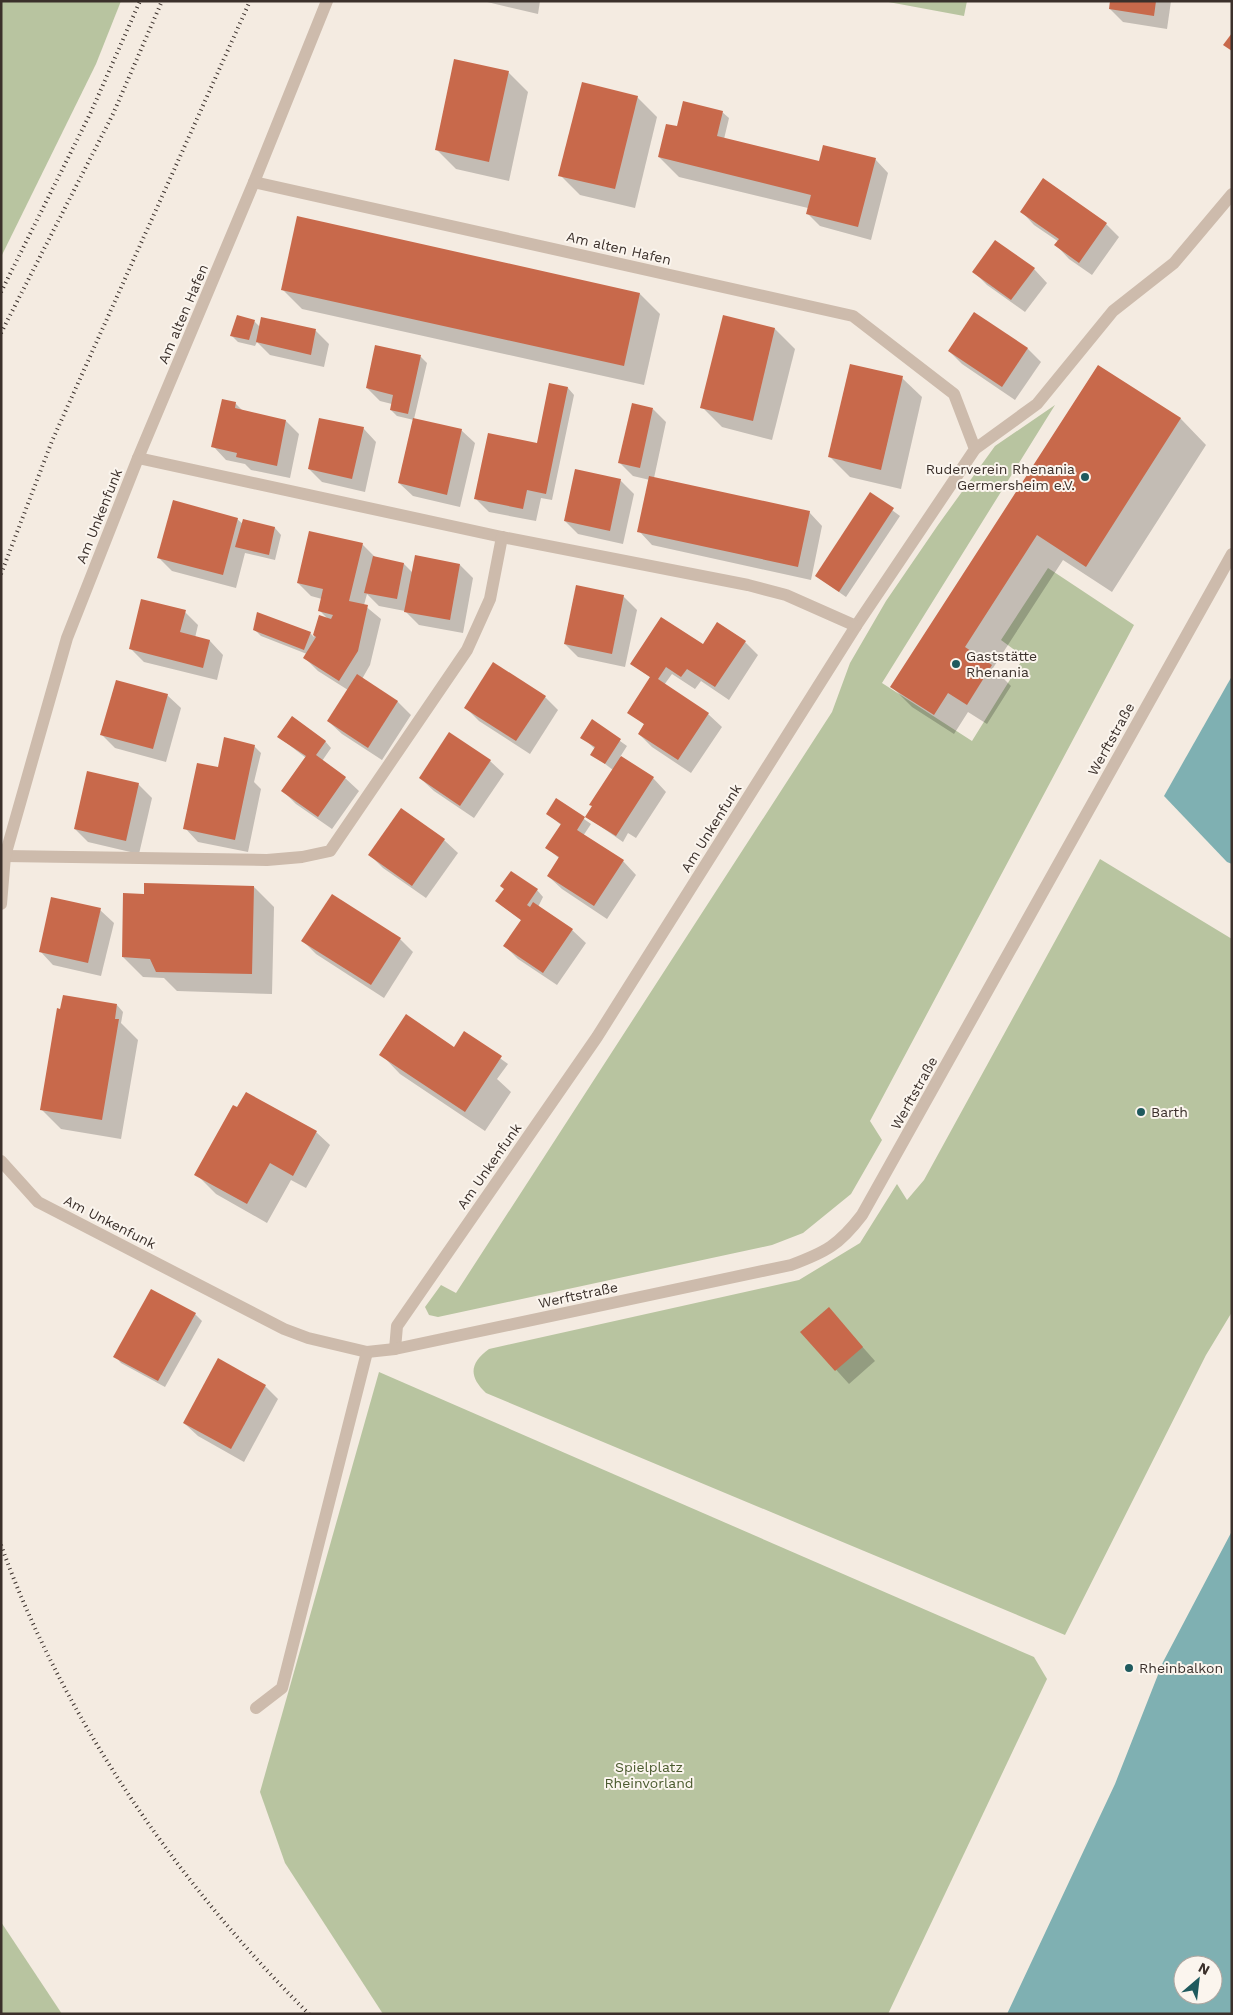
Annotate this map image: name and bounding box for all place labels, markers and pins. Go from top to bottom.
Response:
place label: Ruderverein Rhenania Germersheim e.V. [926,461,1075,493]
marker: Ruderverein Rhenania Germersheim e.V. [1079,471,1091,483]
place label: Gaststätte Rhenania [966,648,1037,680]
marker: Gaststätte Rhenania [950,658,962,670]
place label: Barth [1151,1104,1188,1120]
marker: Barth [1135,1106,1147,1118]
place label: Rheinbalkon [1139,1660,1223,1676]
marker: Rheinbalkon [1123,1662,1135,1674]

